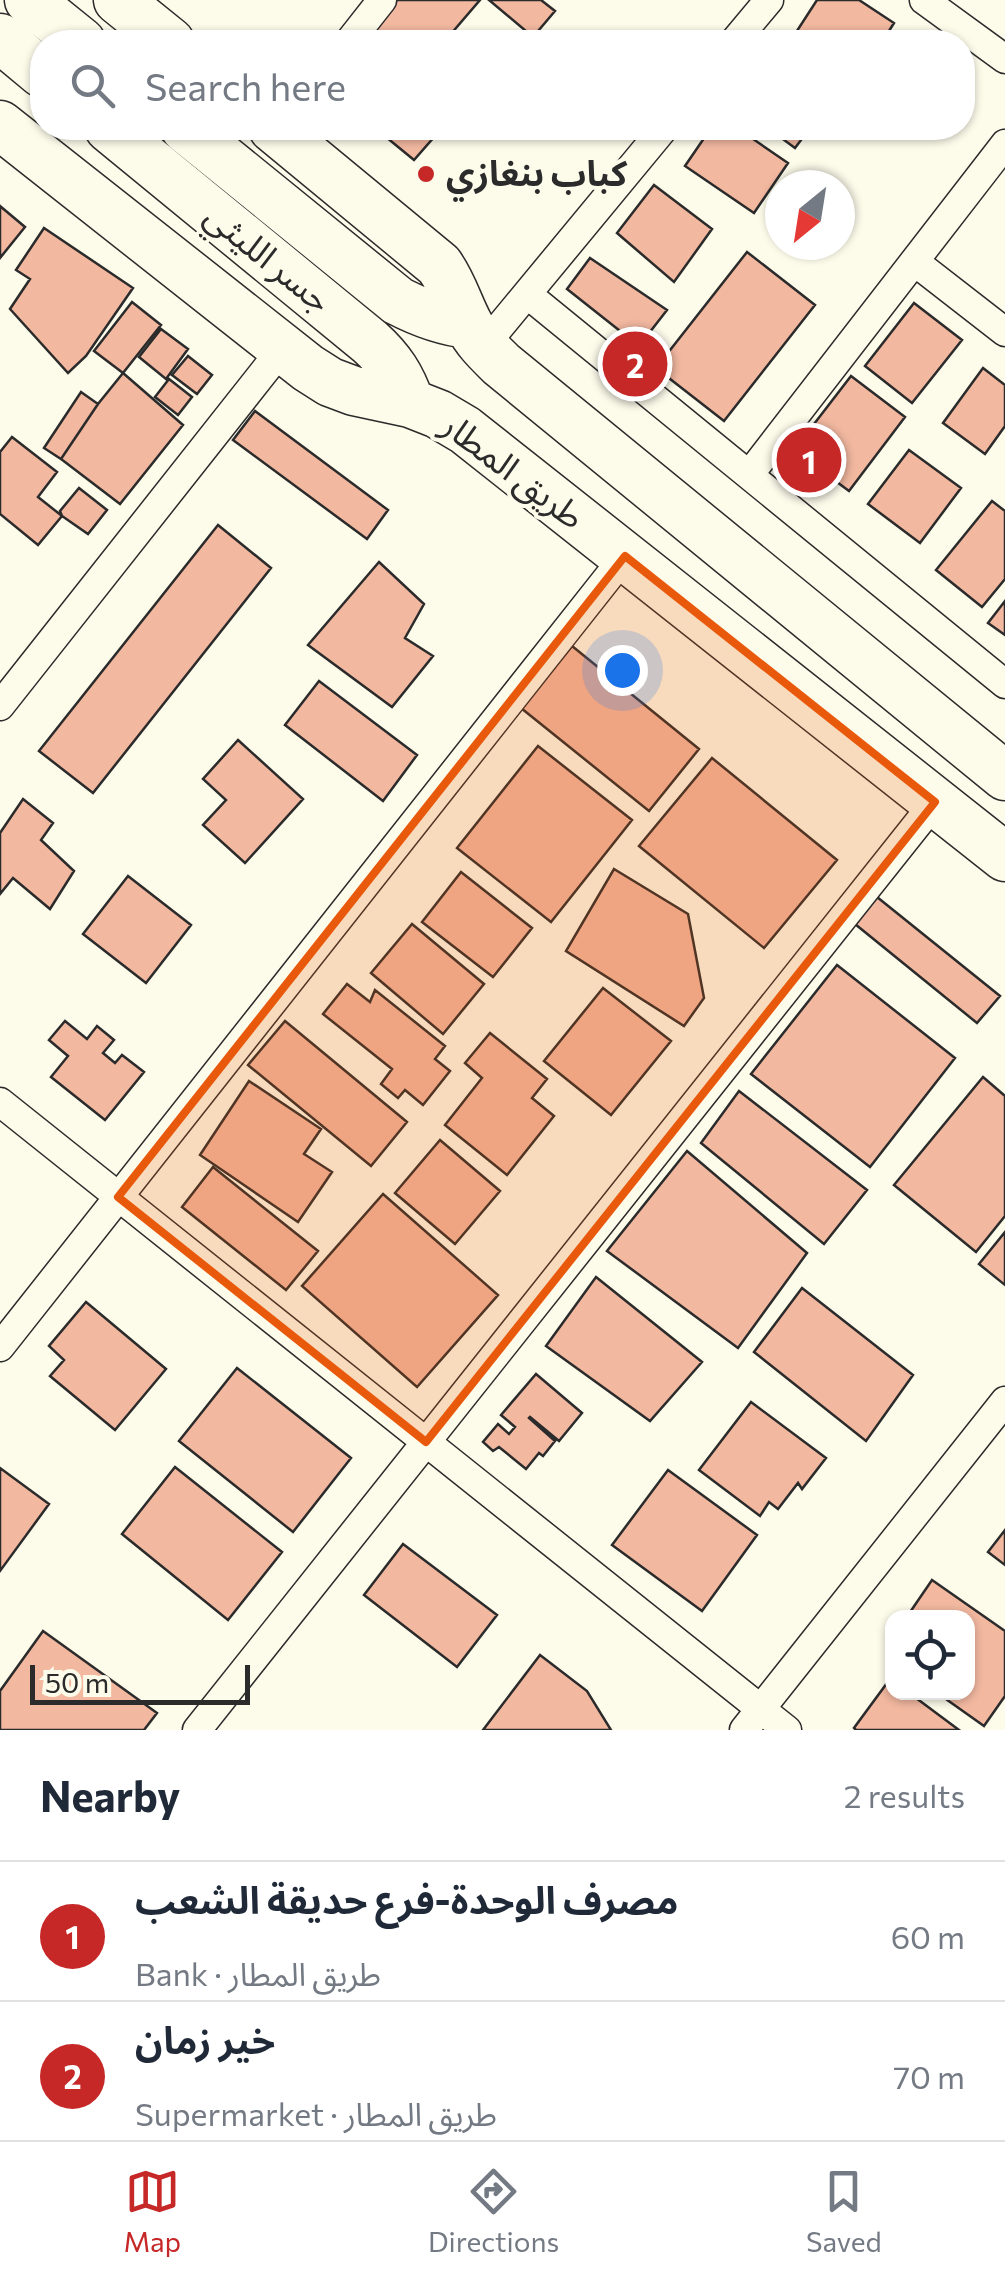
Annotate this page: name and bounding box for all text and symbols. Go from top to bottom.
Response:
search box [30,30,975,140]
icon: search [65,58,120,113]
text: Search here [145,62,346,109]
place label: كباب بنغازي [446,150,628,202]
marker: كباب بنغازي [415,163,437,185]
north arrow [765,170,855,260]
street label: جسر الليثي [192,192,342,327]
pin: 2 [602,326,668,402]
street label: طريق المطار [433,401,594,538]
pin: 1 [776,422,842,498]
your location [597,645,648,696]
map controls [885,1610,975,1700]
button: locate [885,1610,975,1700]
scale bar [30,1660,250,1704]
text: 50 m [45,1665,109,1699]
text: Nearby [40,1769,180,1821]
text: 2 results [844,1775,965,1815]
text: مصرف الوحدة-فرع حديقة الشعب [135,1875,678,1922]
text: 1 [65,1916,80,1956]
text: 60 m [891,1916,965,1956]
text: Bank · طريق المطار [135,1953,381,1993]
text: خير زمان [135,2015,275,2062]
text: 2 [63,2056,82,2096]
text: 70 m [893,2056,965,2096]
text: Supermarket · طريق المطار [135,2093,497,2133]
tab: Map [123,2164,181,2258]
tab: Directions [428,2164,559,2258]
tab: Saved [806,2164,882,2258]

